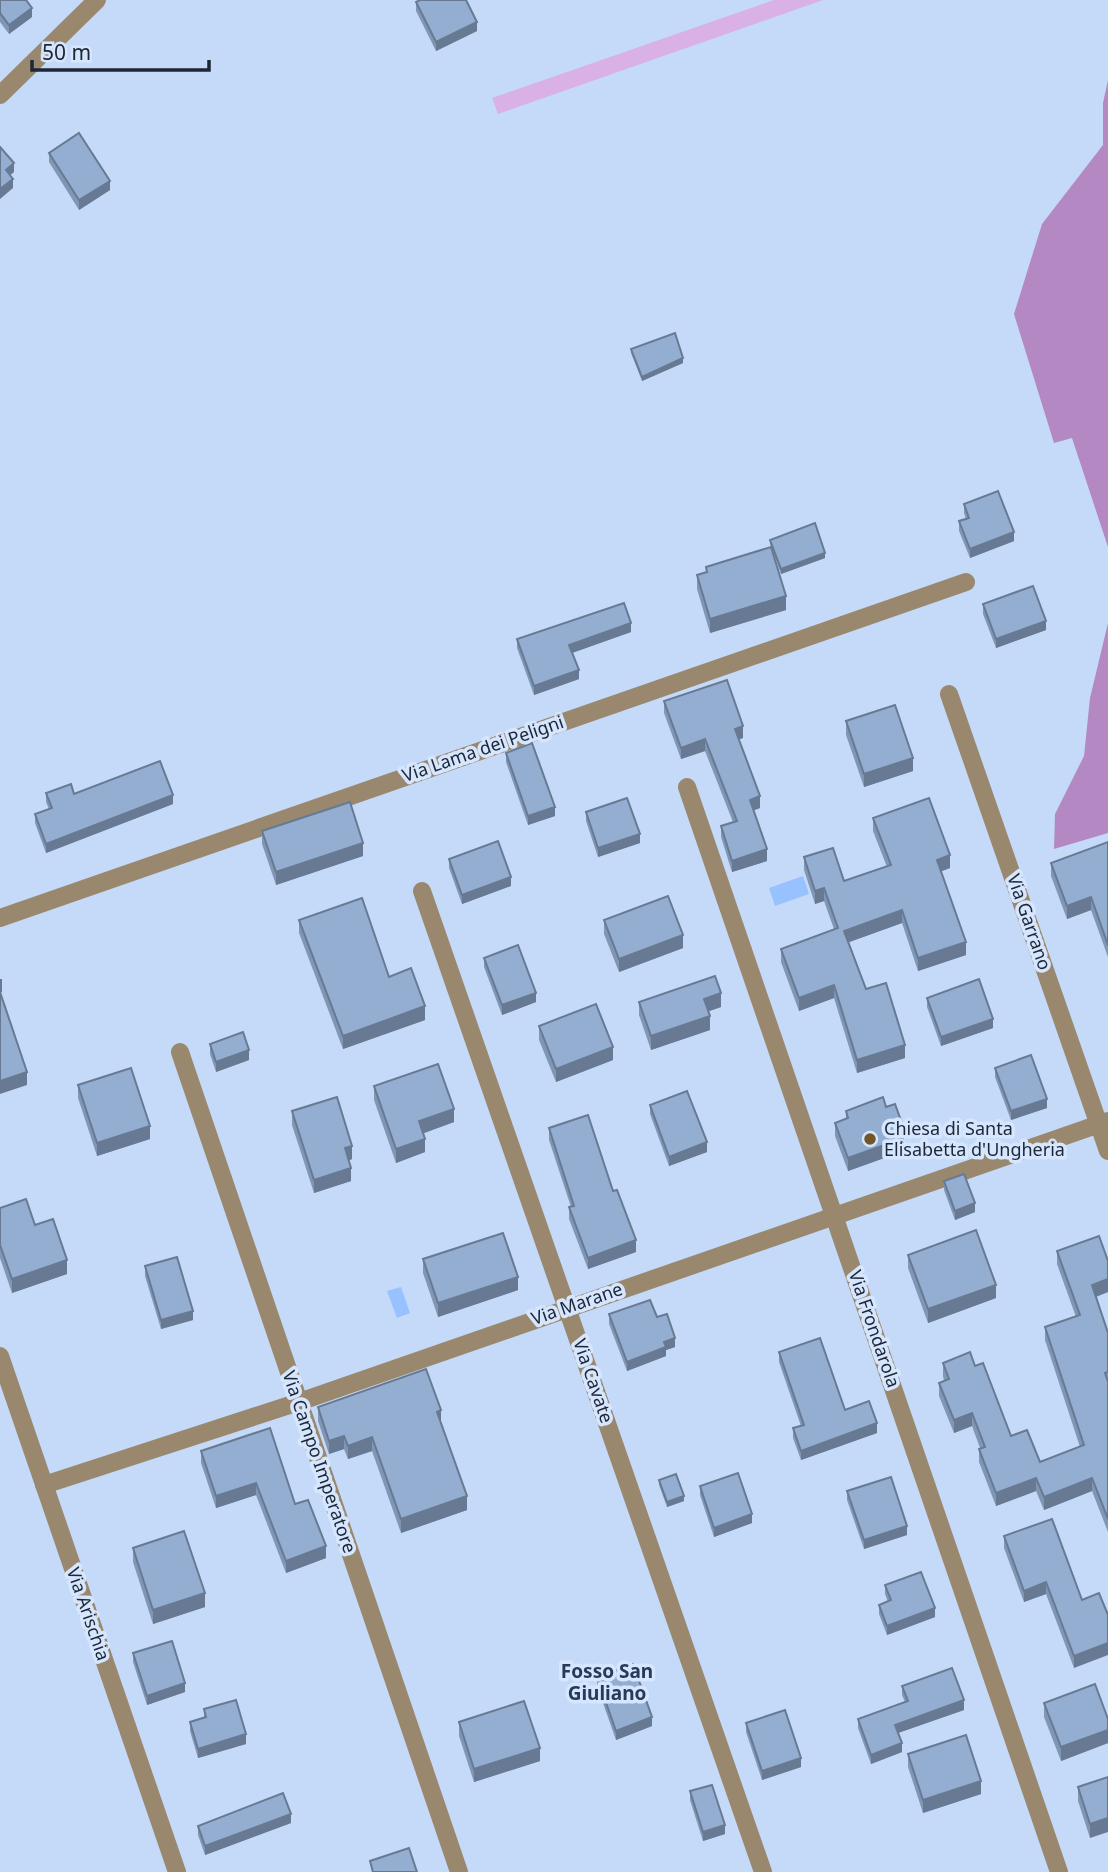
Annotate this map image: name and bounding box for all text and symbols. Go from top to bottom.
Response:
scale bar [32,28,208,72]
text: 50 m [42,38,91,66]
street label: Via Lama dei Peligni [399,709,567,787]
street label: Via Garrano [1002,870,1058,973]
place label: Chiesa di Santa Elisabetta d'Ungheria [884,1116,1065,1161]
marker: Chiesa di Santa Elisabetta d'Ungheria [862,1131,878,1147]
street label: Via Frondarola [844,1267,906,1391]
street label: Via Marane [528,1276,626,1330]
street label: Via Cavate [568,1335,620,1426]
street label: Via Campo Imperatore [277,1367,362,1556]
street label: Via Arischia [62,1564,116,1663]
district label: Fosso San Giuliano [561,1658,653,1706]

